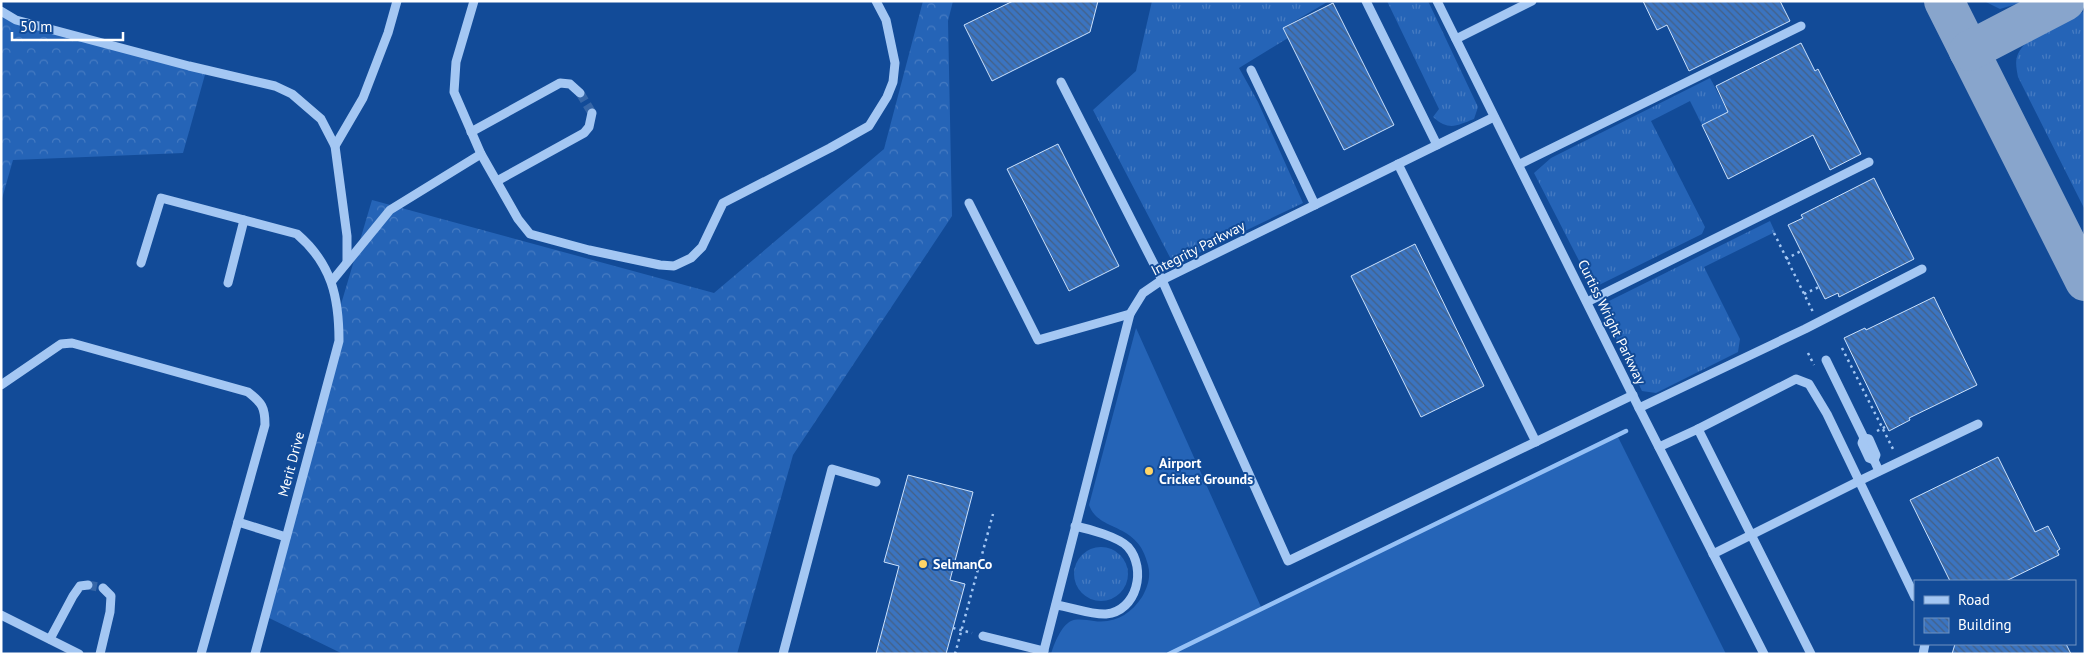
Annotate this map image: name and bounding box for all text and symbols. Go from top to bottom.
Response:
scale bar [12,10,124,42]
text: 50 m [20,17,53,36]
street label: Integrity Parkway [1148,216,1249,279]
street label: Curtiss Wright Parkway [1574,257,1650,388]
street label: Merit Drive [274,430,308,498]
place label: Airport Cricket Grounds [1159,454,1253,488]
marker: Airport Cricket Grounds [1143,465,1155,477]
place label: SelmanCo [933,555,993,573]
marker: SelmanCo [917,558,929,570]
legend [1914,580,2076,645]
text: Road [1958,590,1990,609]
text: Building [1958,615,2012,634]

